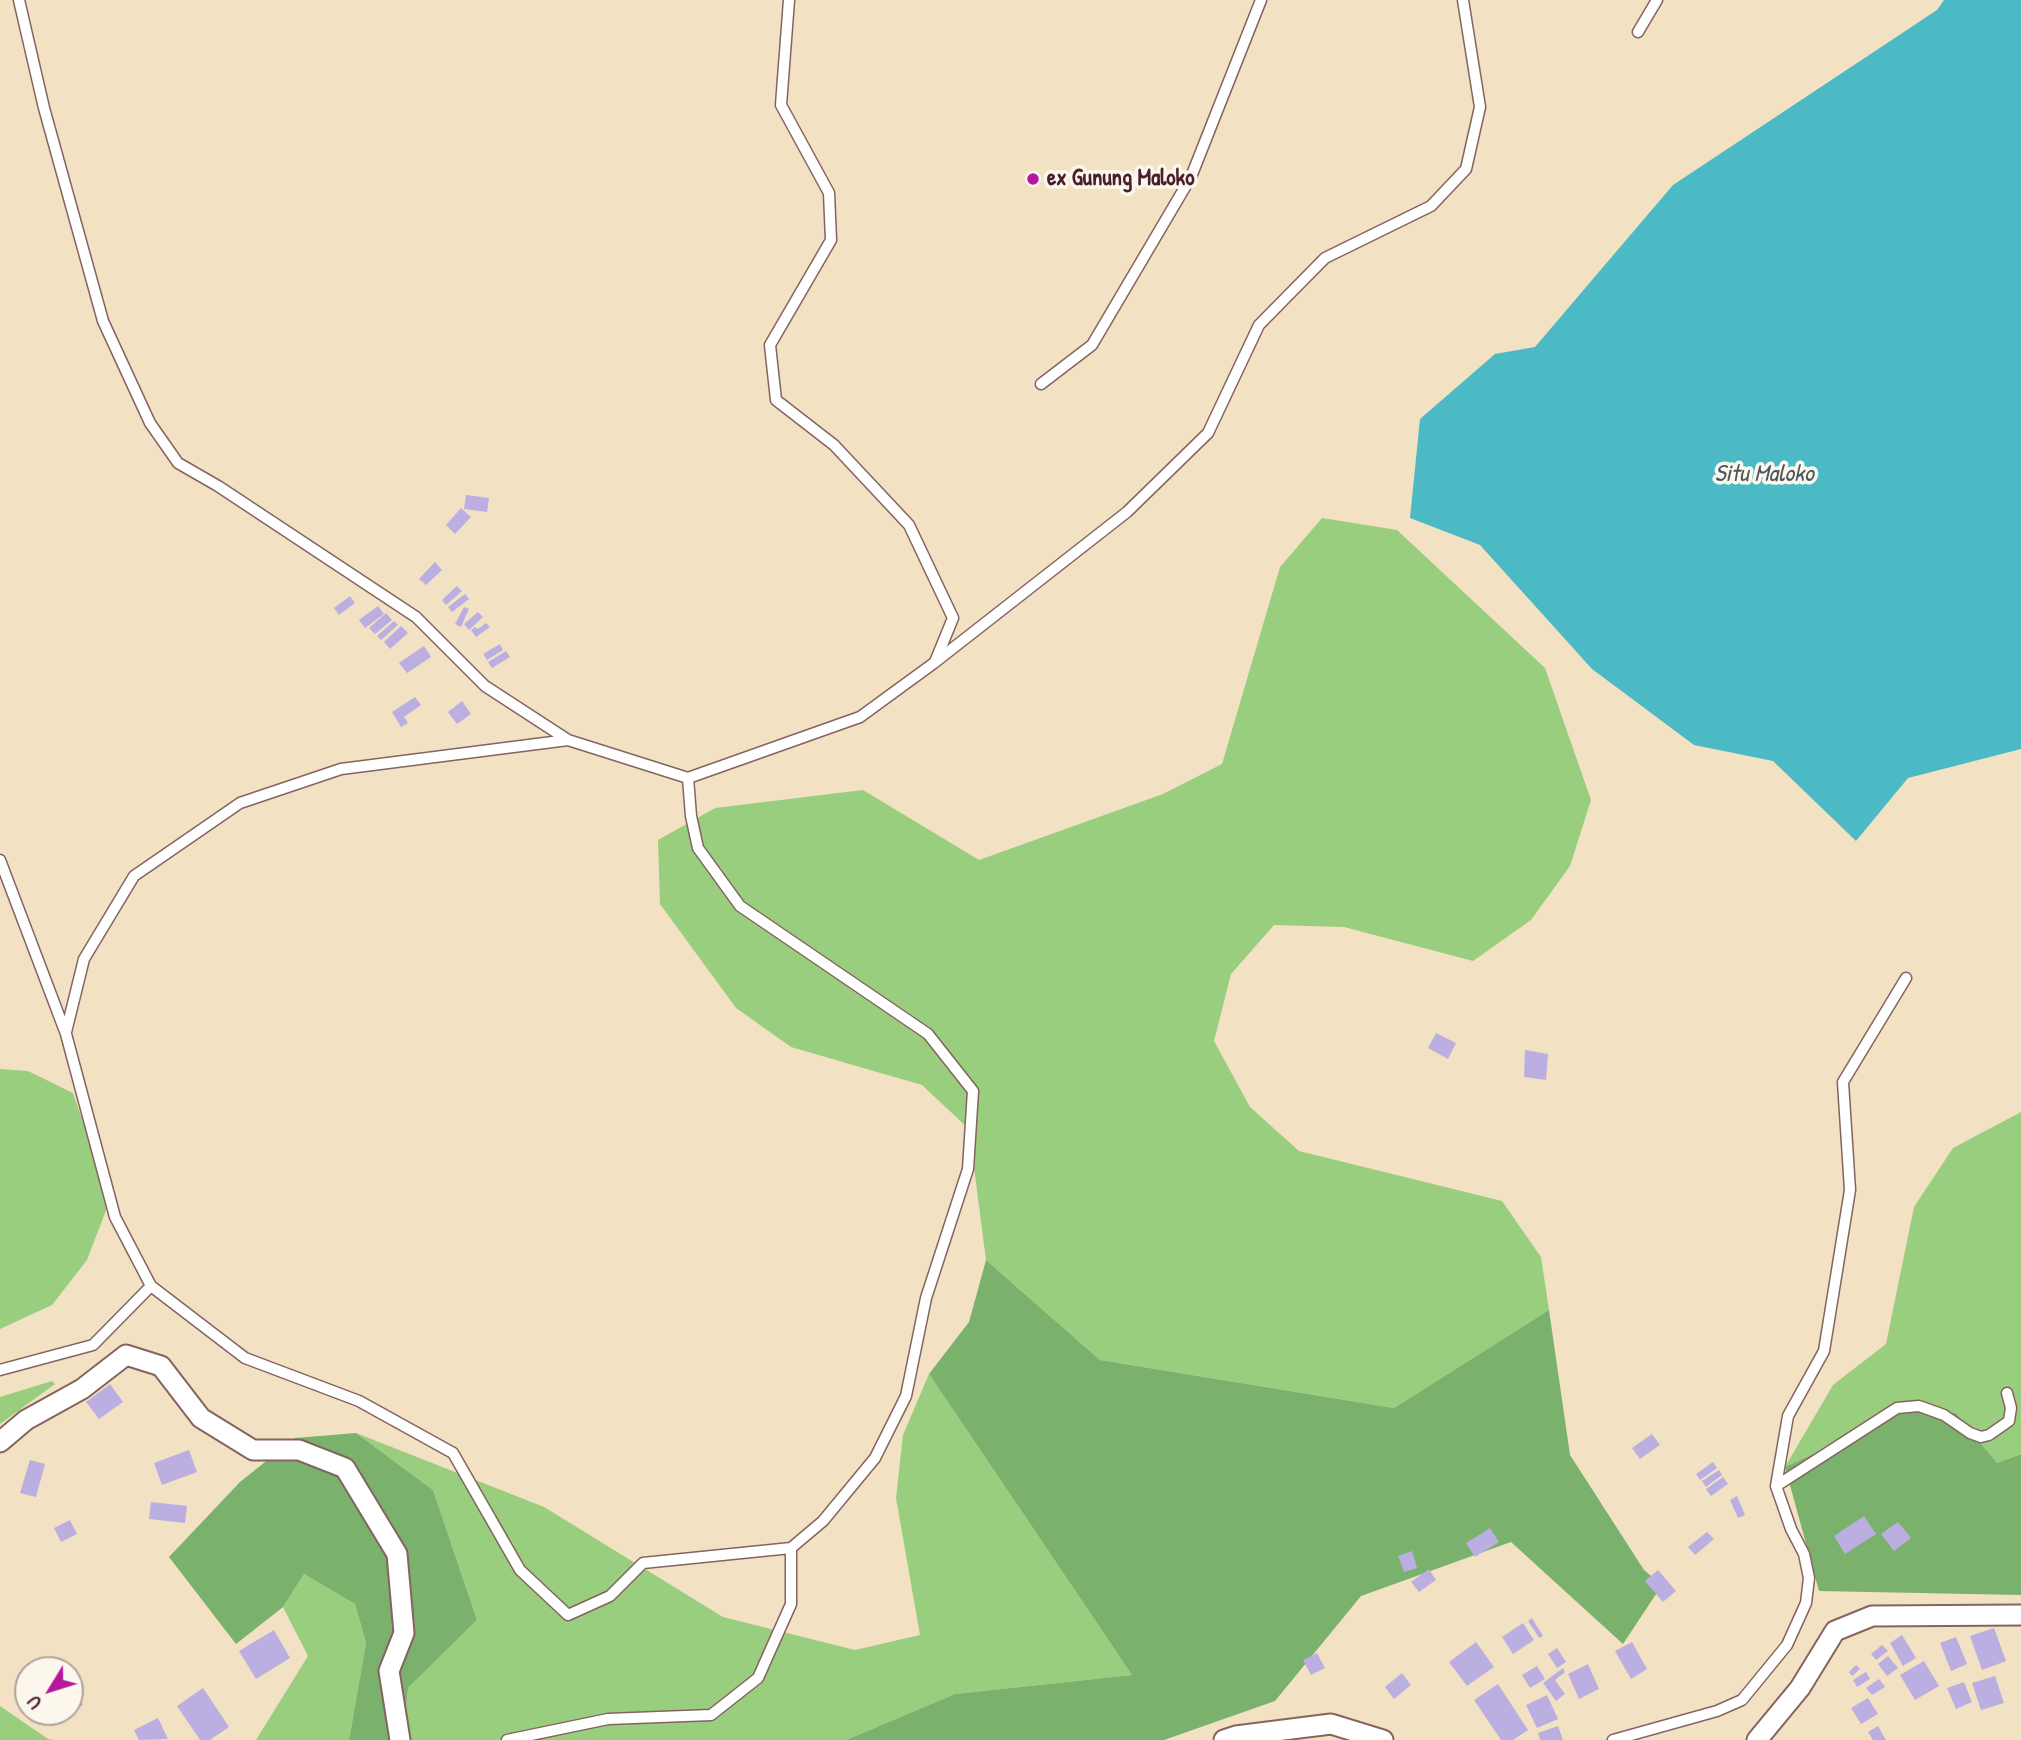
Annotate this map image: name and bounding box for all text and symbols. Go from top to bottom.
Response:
place label: ex Gunung Maloko [1047,165,1194,193]
marker: ex Gunung Maloko [1025,171,1041,187]
water label: Situ Maloko [1714,461,1814,489]
north arrow [14,1656,84,1726]
text: U [21,1691,47,1715]

